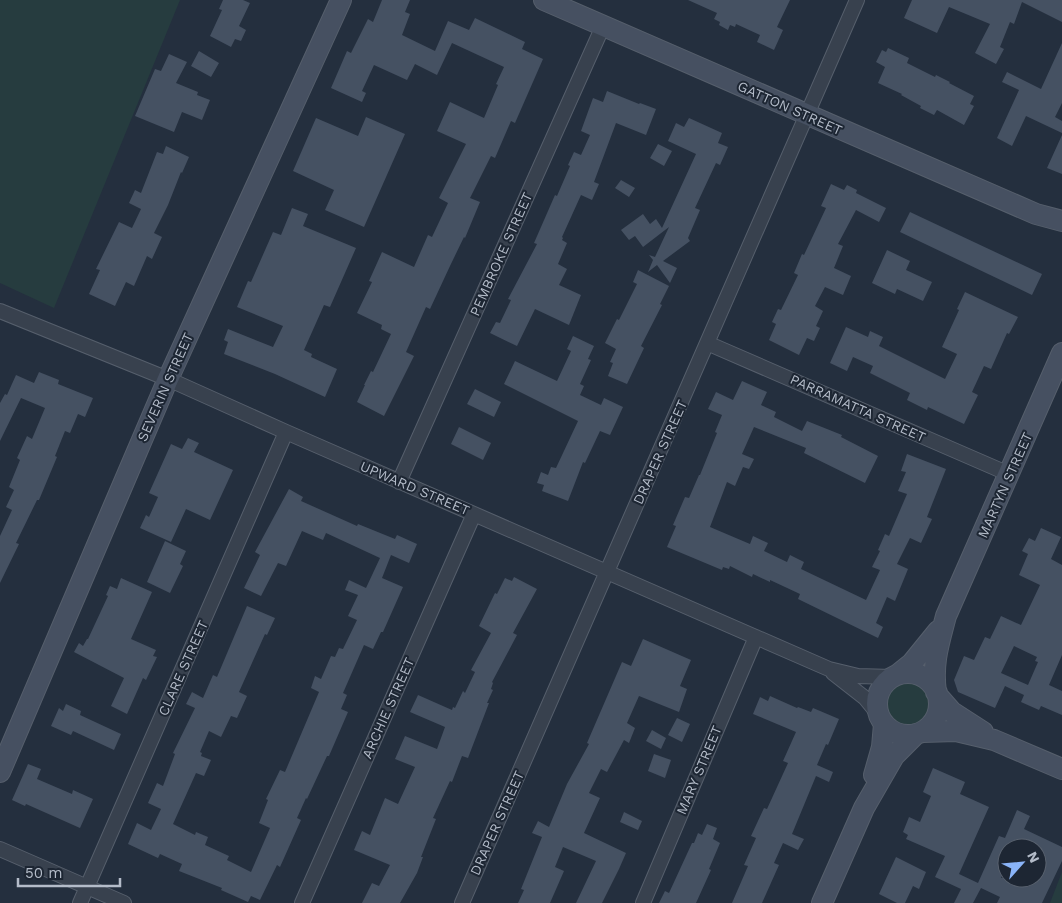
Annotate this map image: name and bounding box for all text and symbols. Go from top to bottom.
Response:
street label: GATTON STREET [735,78,845,138]
street label: PEMBROKE STREET [466,189,536,318]
street label: SEVERIN STREET [134,330,196,444]
street label: PARRAMATTA STREET [788,371,929,445]
street label: DRAPER STREET [630,397,690,507]
street label: MARTYN STREET [974,429,1036,540]
street label: UPWARD STREET [358,458,473,519]
street label: CLARE STREET [155,617,211,718]
street label: ARCHIE STREET [359,655,418,761]
street label: MARY STREET [673,723,725,817]
street label: DRAPER STREET [467,768,527,878]
north arrow [997,838,1047,888]
text: N [1024,849,1043,865]
scale bar [18,856,120,888]
text: 50 m [25,864,62,882]

